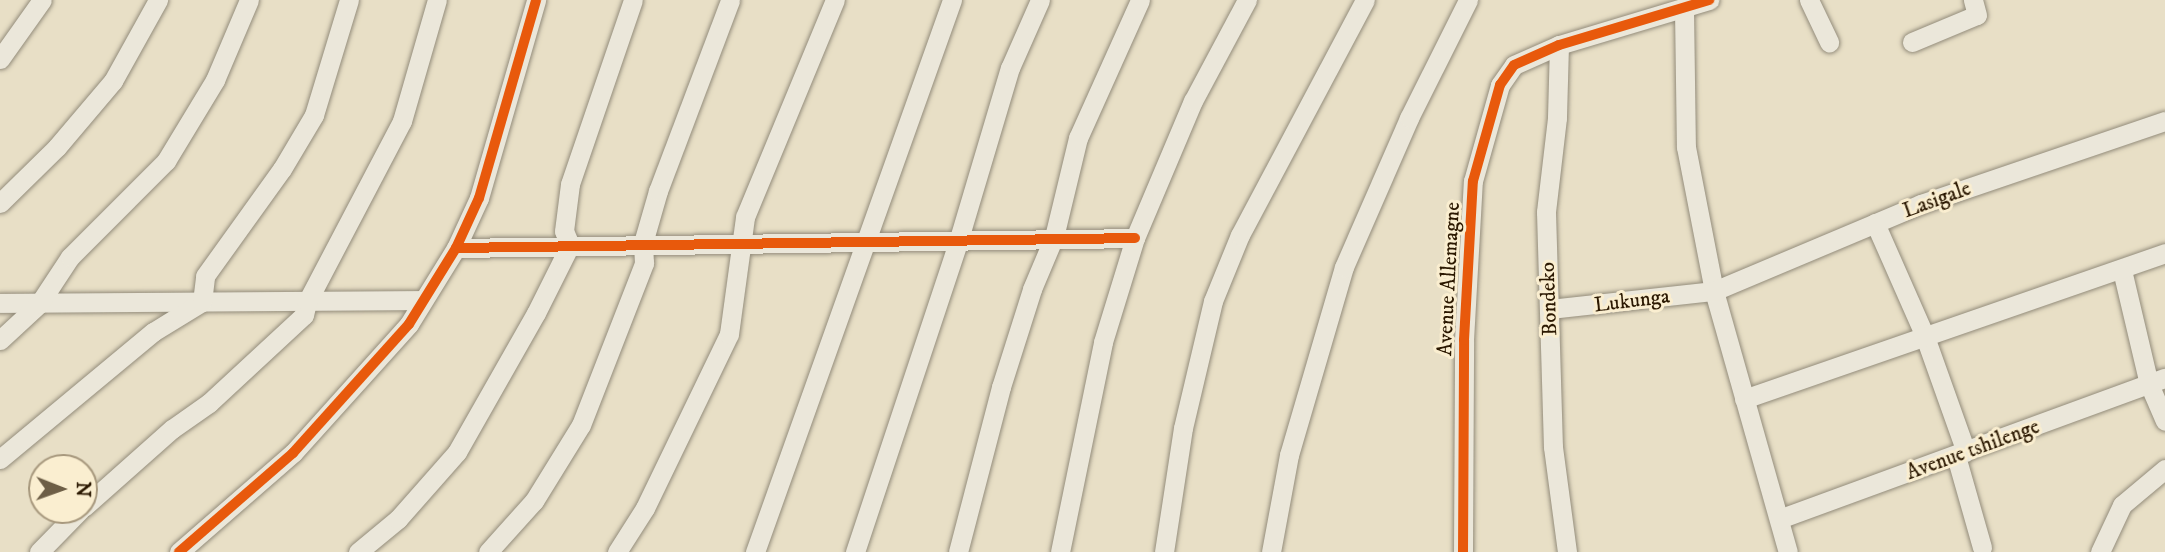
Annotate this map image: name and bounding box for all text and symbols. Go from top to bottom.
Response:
street label: Lasigale [1900,176,1974,224]
street label: Avenue Allemagne [1432,201,1466,357]
street label: Bondeko [1535,262,1563,336]
street label: Lukunga [1593,284,1671,318]
street label: Avenue tshilenge [1903,414,2043,486]
north arrow [28,454,98,524]
text: N [71,481,94,497]

